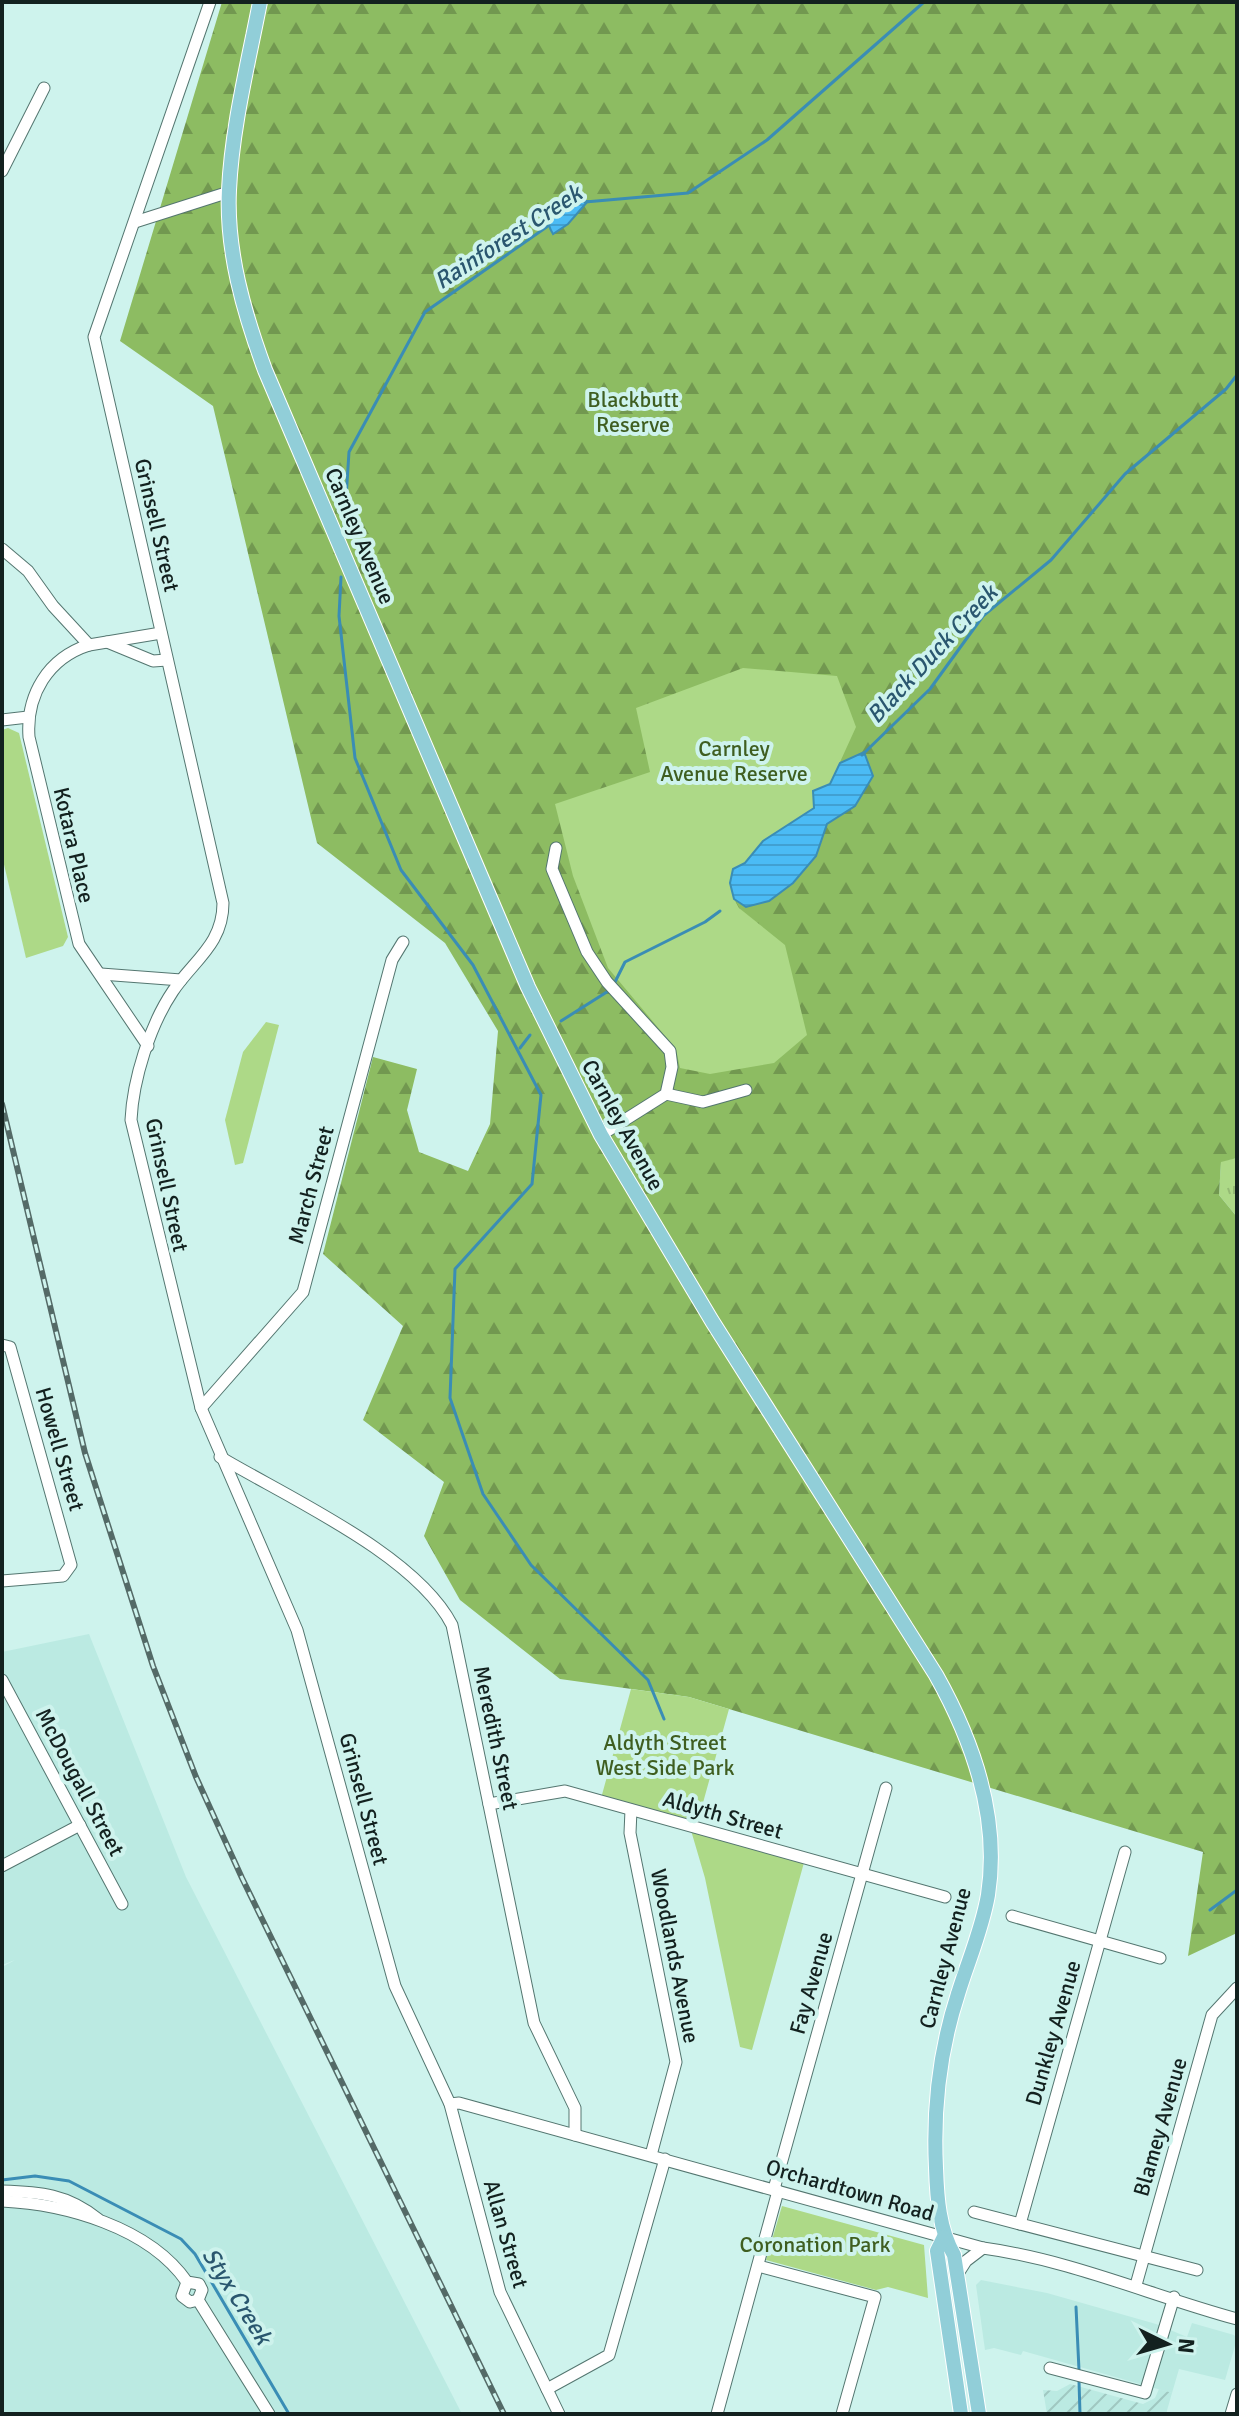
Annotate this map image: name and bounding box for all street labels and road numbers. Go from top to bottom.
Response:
street label: Grinsell Street [129,456,186,595]
street label: Carnley Avenue [319,464,401,608]
street label: Kotara Place [48,784,100,906]
street label: Carnley Avenue [576,1055,670,1195]
street label: Grinsell Street [140,1116,194,1255]
street label: March Street [282,1123,340,1247]
street label: Howell Street [29,1384,91,1514]
street label: Meredith Street [468,1663,525,1813]
street label: McDougall Street [30,1703,130,1861]
street label: Grinsell Street [333,1730,395,1868]
street label: Aldyth Street [660,1785,786,1845]
street label: Woodlands Avenue [645,1867,705,2045]
street label: Carnley Avenue [913,1884,977,2032]
street label: Fay Avenue [783,1929,839,2037]
street label: Dunkley Avenue [1019,1957,1087,2109]
street label: Blamey Avenue [1127,2054,1193,2200]
street label: Orchardtown Road [763,2153,937,2227]
street label: Allan Street [478,2177,534,2291]

